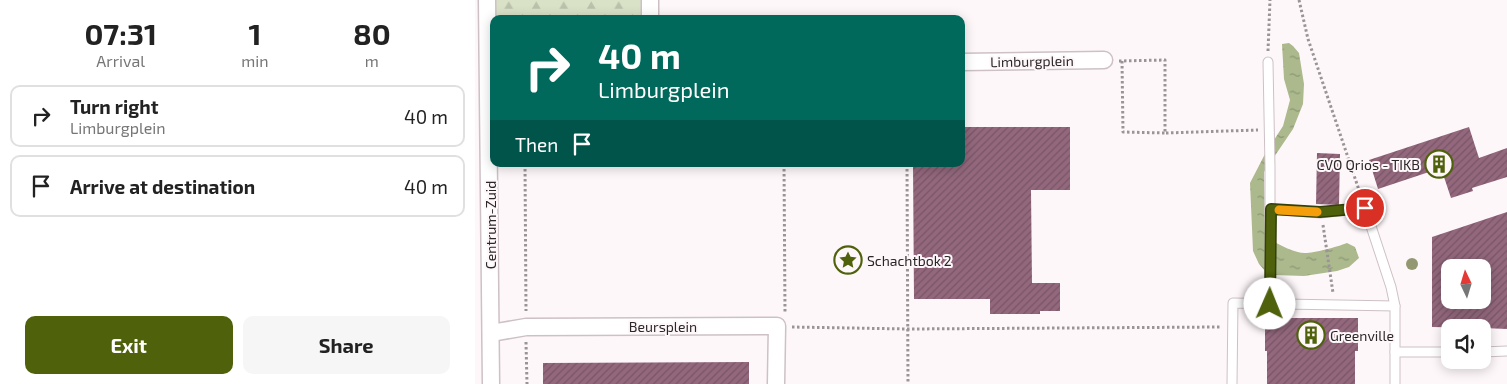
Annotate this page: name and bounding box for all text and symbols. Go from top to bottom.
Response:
text: 07:31 [84,15,157,51]
text: 1 [248,15,261,51]
text: 80 [353,15,391,51]
text: 40 m [598,34,681,76]
icon: right [515,35,580,100]
text: Arrival [96,51,145,70]
text: min [241,51,269,70]
text: m [365,51,379,70]
street label: Limburgplein [990,52,1074,70]
text: Limburgplein [598,76,729,102]
text: Turn right [70,95,158,118]
icon: right [27,102,55,130]
text: 40 m [404,105,448,128]
text: Limburgplein [70,118,166,137]
icon: arrive [568,130,596,158]
text: Then [515,133,558,156]
building icon: CVO Qrios - TIKB [1424,149,1454,179]
place label: CVO Qrios - TIKB [1317,156,1420,173]
icon: arrive [27,172,55,200]
text: Arrive at destination [70,175,255,198]
text: 40 m [404,175,448,198]
street label: Centrum-Zuid [482,181,499,269]
pin [1344,187,1386,229]
icon: arrive [1351,194,1379,222]
place icon: Schachtbok 2 [833,245,863,275]
place label: Schachtbok 2 [867,252,952,269]
north arrow [1441,259,1491,309]
map controls [1441,259,1491,369]
position arrow [1243,277,1295,329]
button: Exit [25,316,233,374]
button: Share [243,316,450,374]
street label: Beursplein [629,318,697,335]
button: sound [1441,319,1491,369]
building icon: Greenville [1296,320,1326,350]
place label: Greenville [1330,327,1394,344]

